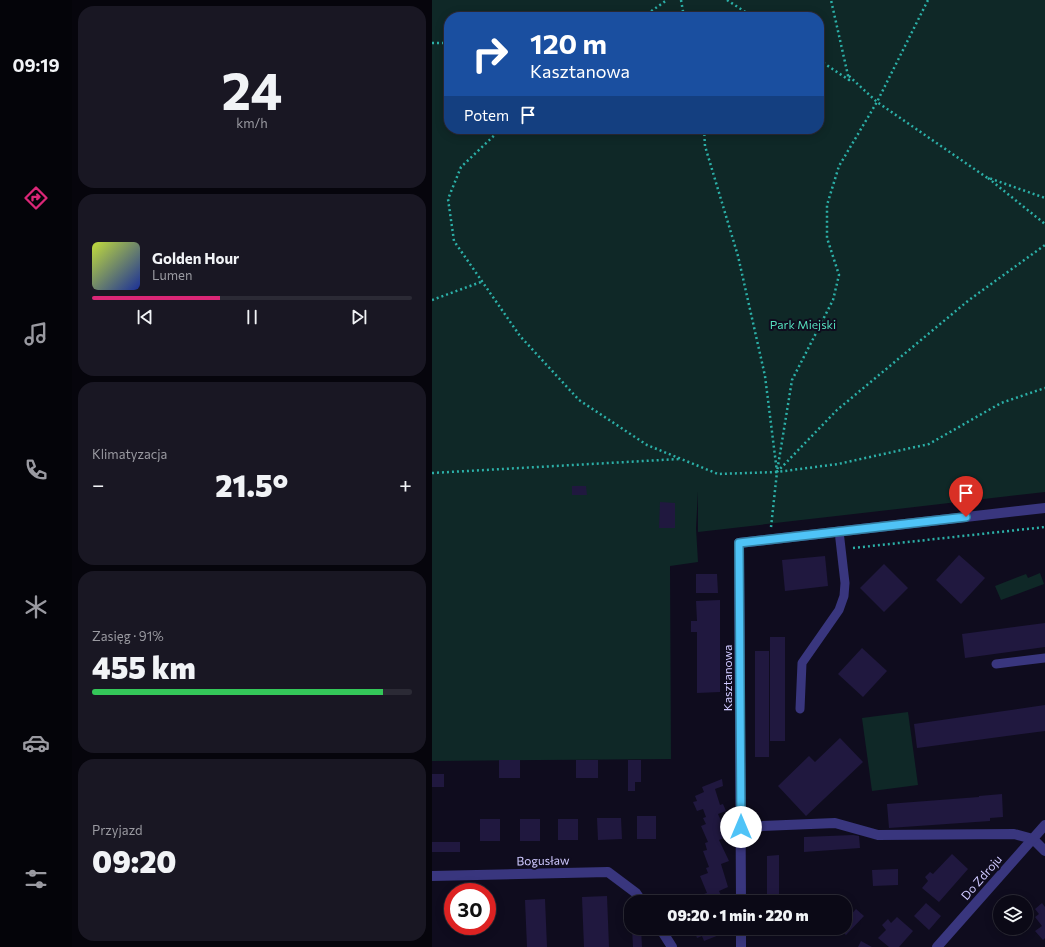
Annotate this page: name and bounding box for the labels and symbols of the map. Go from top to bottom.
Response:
park label: Park Miejski [770,317,836,331]
pin [949,476,983,517]
street label: Kasztanowa [720,645,734,711]
position arrow [720,806,762,848]
street label: Do Zdroju [958,852,1004,902]
street label: Bogusław [516,853,570,867]
speed limit sign: 30 [444,883,496,935]

